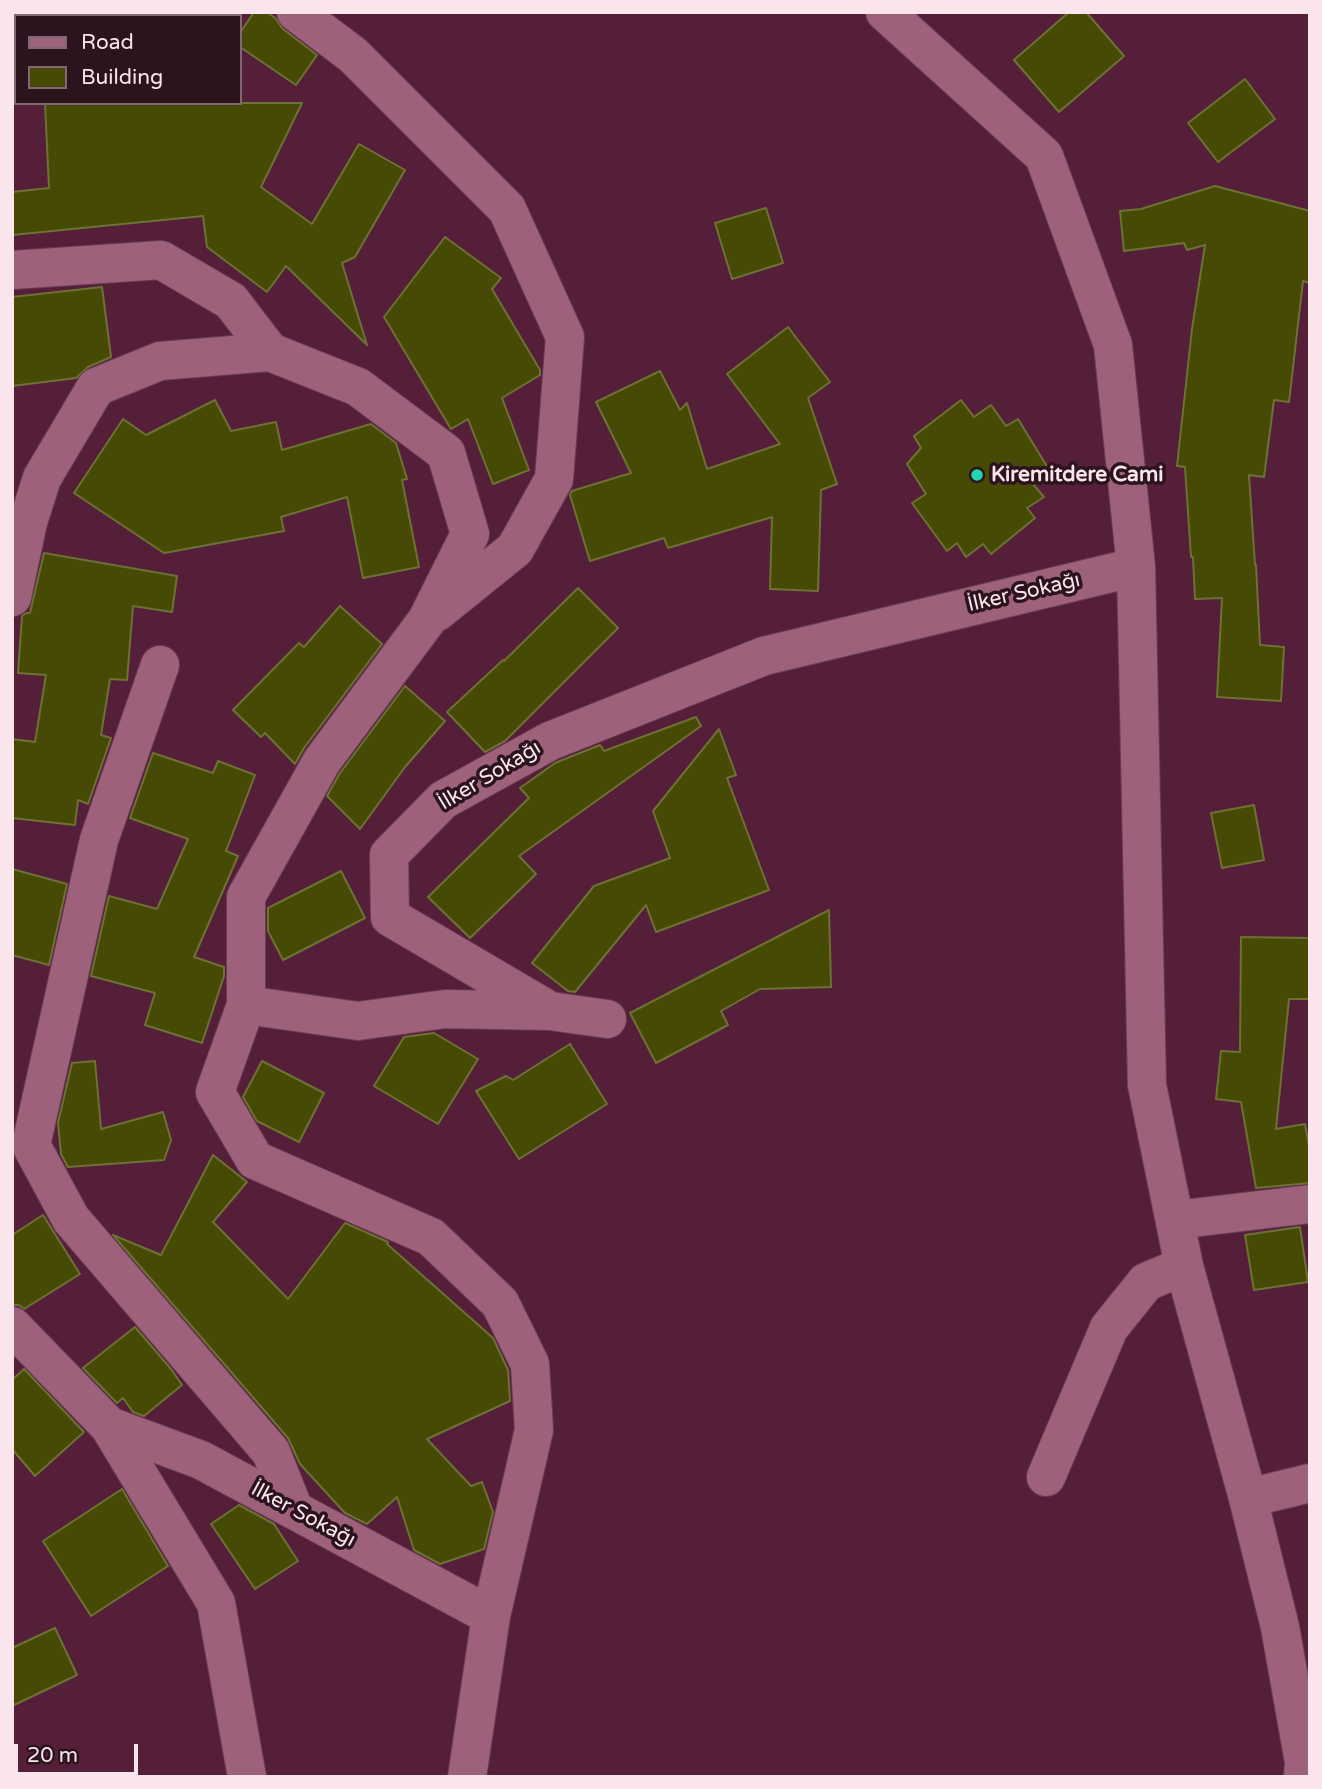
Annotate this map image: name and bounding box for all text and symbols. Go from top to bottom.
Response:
legend [14,14,242,105]
text: Road [81,30,134,55]
text: Building [81,65,163,90]
place label: Kiremitdere Cami [991,462,1163,488]
marker: Kiremitdere Cami [969,467,985,483]
street label: İlker Sokağı [965,568,1083,618]
street label: İlker Sokağı [434,736,546,816]
street label: İlker Sokağı [246,1477,360,1553]
scale bar [18,1730,142,1774]
text: 20 m [27,1743,78,1768]

